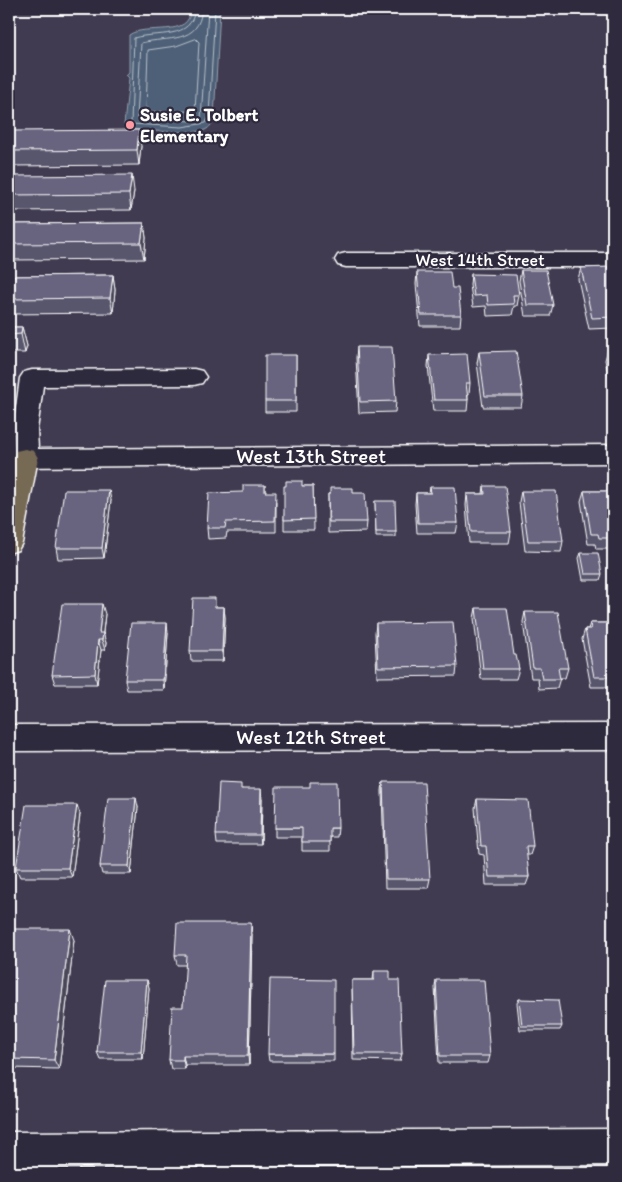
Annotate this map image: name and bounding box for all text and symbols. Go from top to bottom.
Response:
place label: Susie E. Tolbert Elementary [140,104,259,147]
marker: Susie E. Tolbert Elementary [124,119,136,131]
street label: West 14th Street [415,249,545,271]
street label: West 13th Street [236,443,386,468]
street label: West 12th Street [236,724,386,749]

